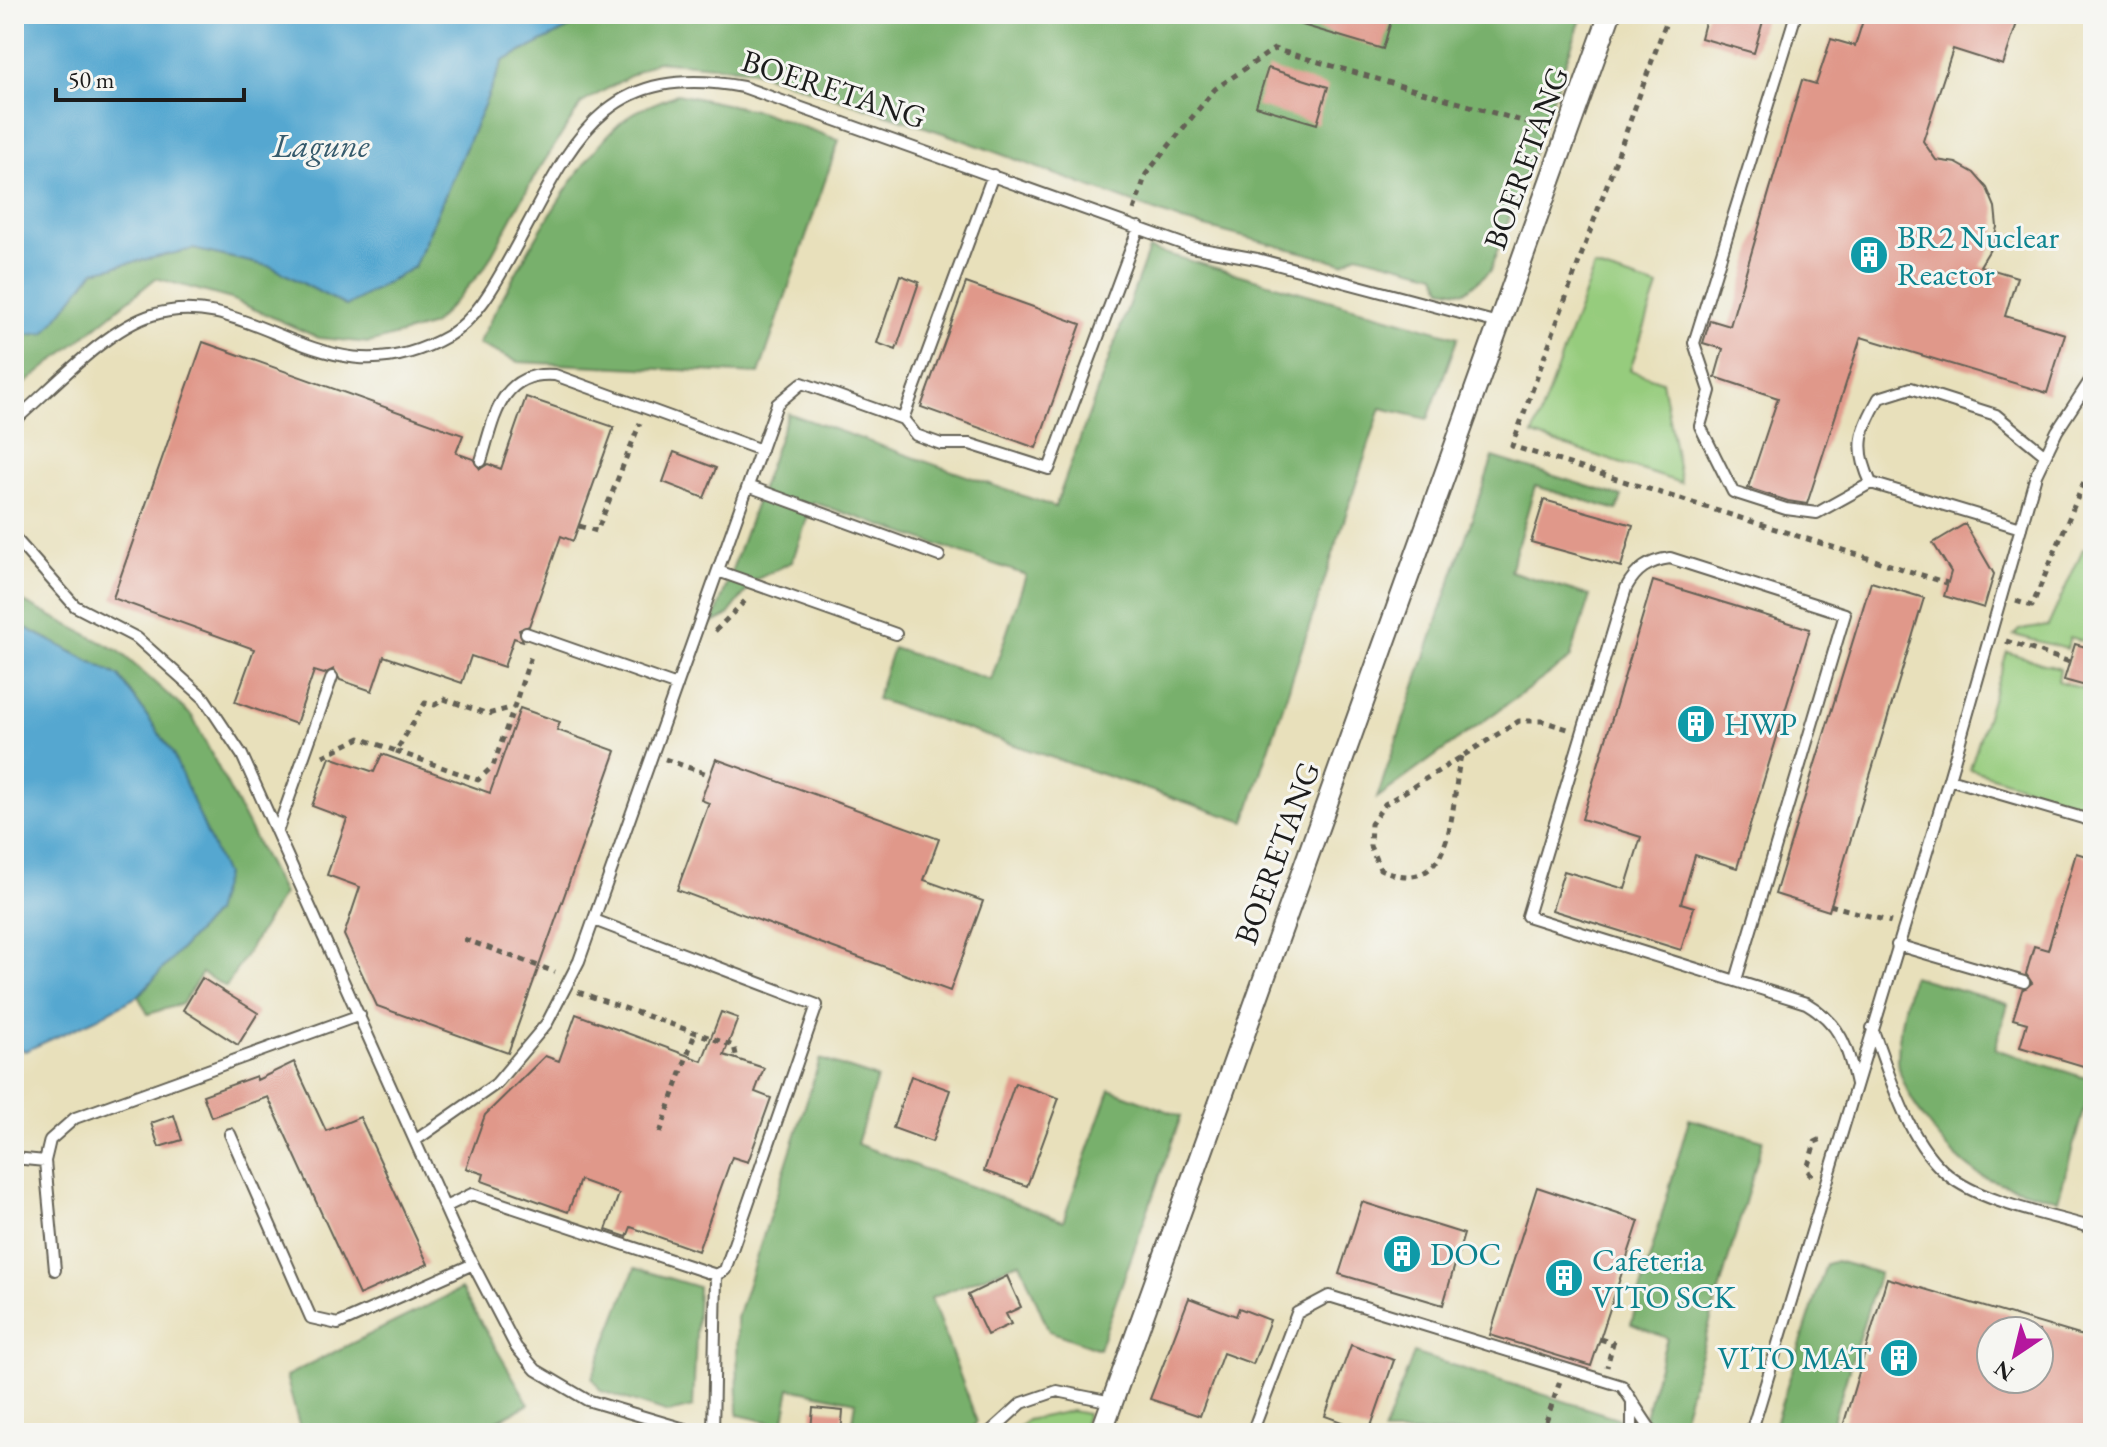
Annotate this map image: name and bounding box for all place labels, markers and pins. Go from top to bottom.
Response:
place label: BR2 Nuclear Reactor [1897,216,2060,295]
building icon: BR2 Nuclear Reactor [1848,234,1890,276]
building icon: HWP [1675,703,1717,745]
place label: HWP [1724,703,1797,745]
building icon: DOC [1381,1233,1423,1275]
place label: DOC [1430,1233,1501,1275]
place label: Cafeteria VITO SCK [1592,1239,1737,1318]
building icon: Cafeteria VITO SCK [1543,1257,1585,1299]
place label: VITO MAT [1718,1337,1872,1379]
building icon: VITO MAT [1878,1337,1920,1379]

